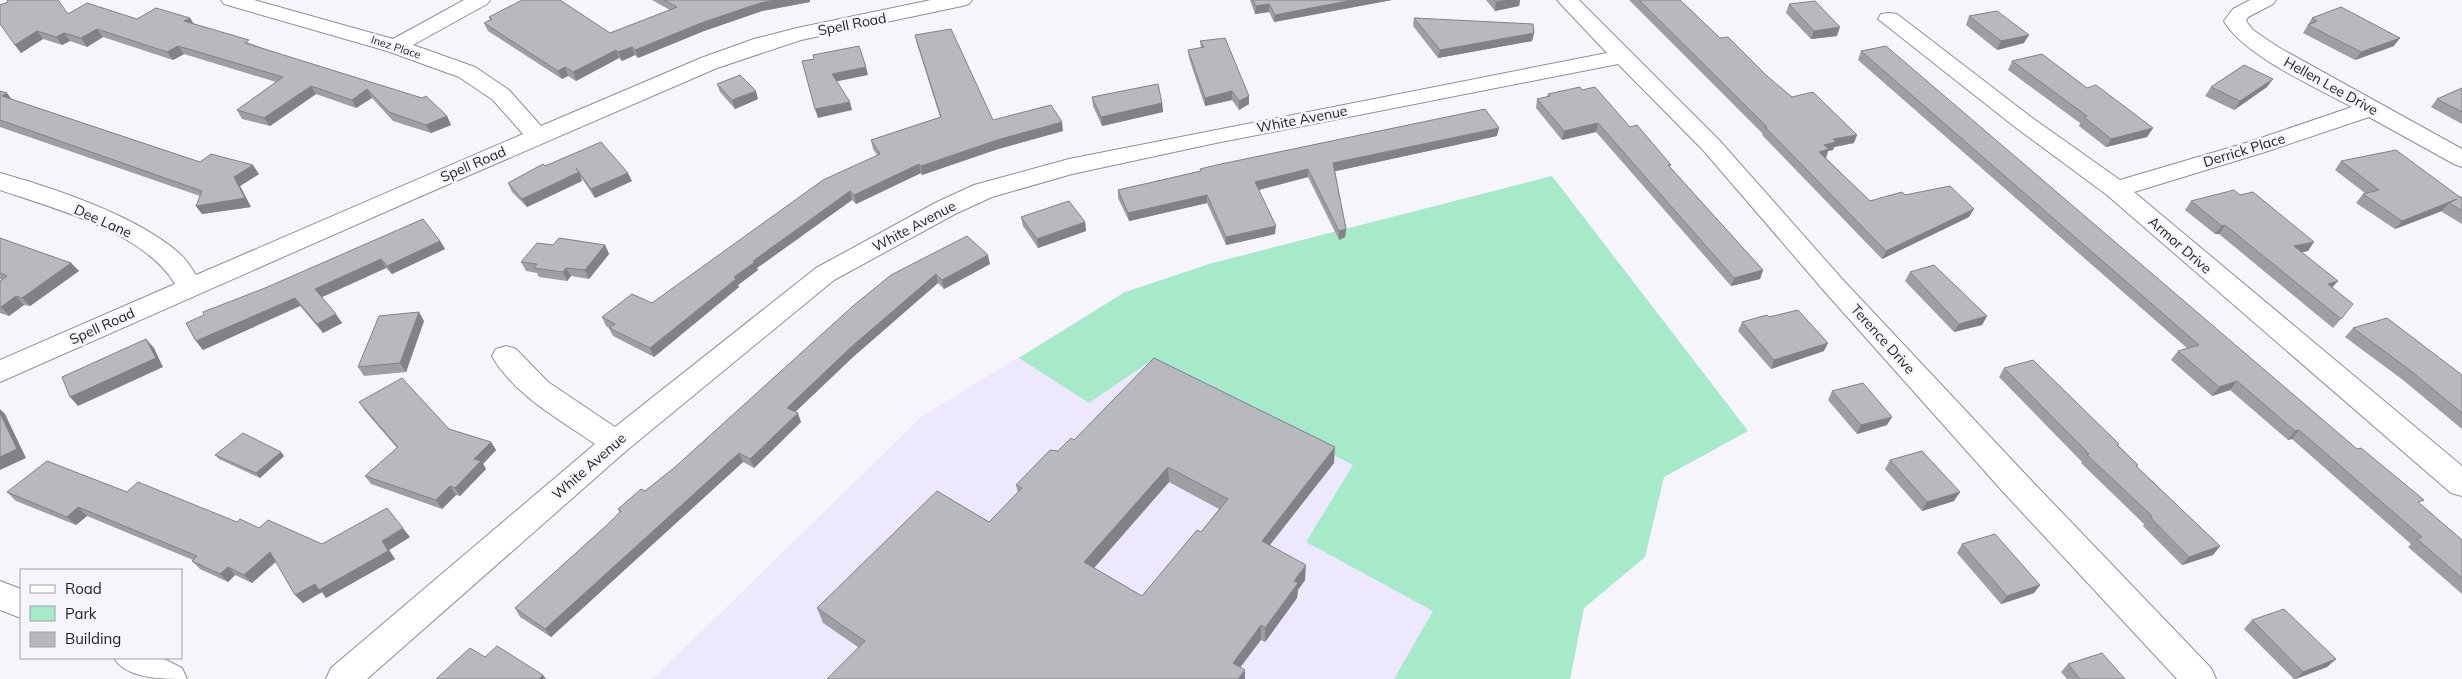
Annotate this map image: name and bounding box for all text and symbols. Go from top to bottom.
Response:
street label: Spell Road [816,9,888,39]
street label: Inez Place [369,32,423,62]
street label: Hellen Lee Drive [2281,53,2381,119]
street label: White Avenue [1255,101,1349,137]
street label: Derrick Place [2201,129,2287,171]
street label: Spell Road [438,142,508,186]
street label: White Avenue [869,196,959,256]
street label: Dee Lane [71,200,135,242]
street label: Armor Drive [2145,213,2215,277]
street label: Terence Drive [1847,300,1919,378]
street label: Spell Road [67,304,137,348]
street label: White Avenue [548,429,630,503]
legend [20,569,182,659]
text: Road [65,579,102,598]
text: Park [65,604,97,623]
text: Building [65,629,121,648]

